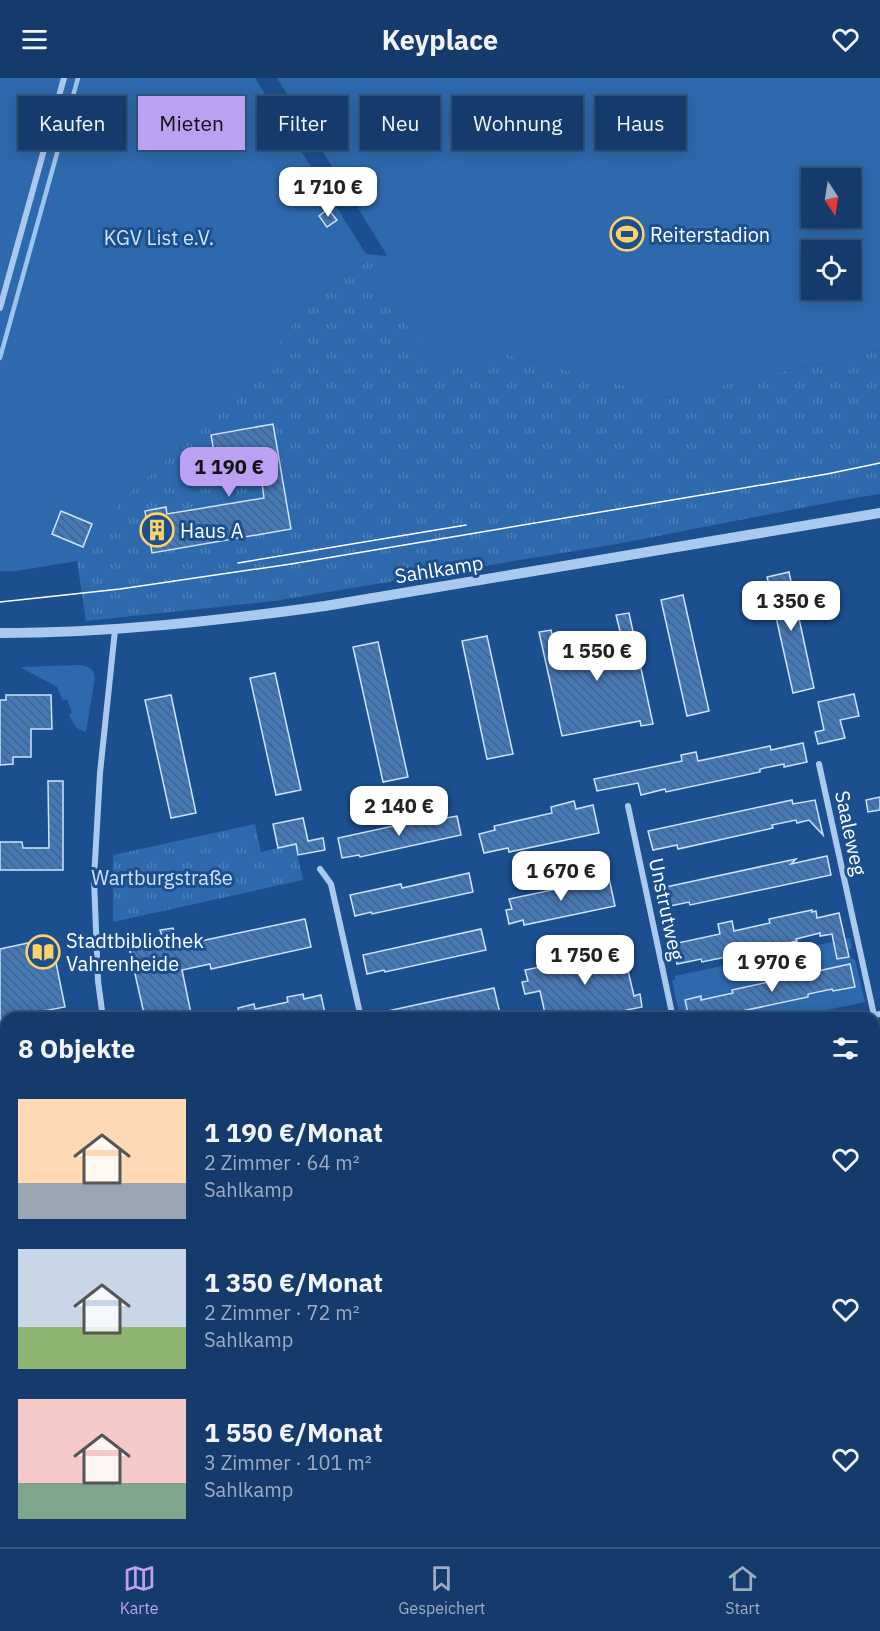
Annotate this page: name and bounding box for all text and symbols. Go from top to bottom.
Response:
text: Keyplace [382,22,498,57]
icon: menu [18,23,51,56]
icon: heart [829,23,862,56]
chip: Kaufen [18,96,126,150]
chip: Mieten [138,96,245,150]
chip: Filter [257,96,348,150]
chip: Neu [360,96,440,150]
chip: Wohnung [452,96,583,150]
chip: Haus [595,96,686,150]
pin: 1 710 € [273,167,383,218]
north arrow [801,168,861,228]
map controls [801,168,861,300]
text: 1 710 € [293,173,363,200]
sports icon: Reiterstadion [609,216,645,252]
place label: Reiterstadion [650,221,770,248]
park label: KGV List e.V. [104,224,214,251]
button: locate [801,240,861,300]
pin: 1 190 € [174,447,284,498]
text: 1 190 € [194,453,264,480]
building icon: Haus A [139,512,175,548]
place label: Haus A [180,517,244,544]
street label: Sahlkamp [393,549,485,589]
pin: 1 350 € [736,581,846,632]
text: 1 350 € [756,587,826,614]
pin: 1 550 € [542,631,652,682]
text: 1 550 € [562,637,632,664]
pin: 2 140 € [344,786,454,837]
street label: Saaleweg [829,788,873,878]
text: 2 140 € [364,792,434,819]
pin: 1 670 € [506,851,616,902]
street label: Unstrutweg [643,855,691,963]
text: 1 670 € [526,857,596,884]
park label: Wartburgstraße [91,864,233,891]
place label: Stadtbibliothek Vahrenheide [66,927,204,977]
library icon: Stadtbibliothek Vahrenheide [25,934,61,970]
pin: 1 750 € [530,935,640,986]
text: 1 750 € [550,941,620,968]
pin: 1 970 € [717,942,827,993]
text: 1 970 € [737,948,807,975]
text: 8 Objekte [18,1031,135,1065]
icon: filters [829,1032,862,1065]
text: 1 190 €/Monat [204,1115,383,1149]
icon: home [66,1123,138,1195]
icon: heart [829,1143,862,1176]
text: 2 Zimmer · 64 m² [204,1149,360,1176]
text: Sahlkamp [204,1176,293,1203]
text: 1 350 €/Monat [204,1265,383,1299]
icon: home [66,1273,138,1345]
icon: heart [829,1293,862,1326]
text: 2 Zimmer · 72 m² [204,1299,360,1326]
text: Sahlkamp [204,1326,293,1353]
text: 1 550 €/Monat [204,1415,383,1449]
icon: home [66,1423,138,1495]
icon: heart [829,1443,862,1476]
text: 3 Zimmer · 101 m² [204,1449,372,1476]
text: Sahlkamp [204,1476,293,1503]
tab: Karte [120,1562,159,1618]
tab: Gespeichert [398,1562,485,1618]
tab: Start [725,1562,760,1618]

